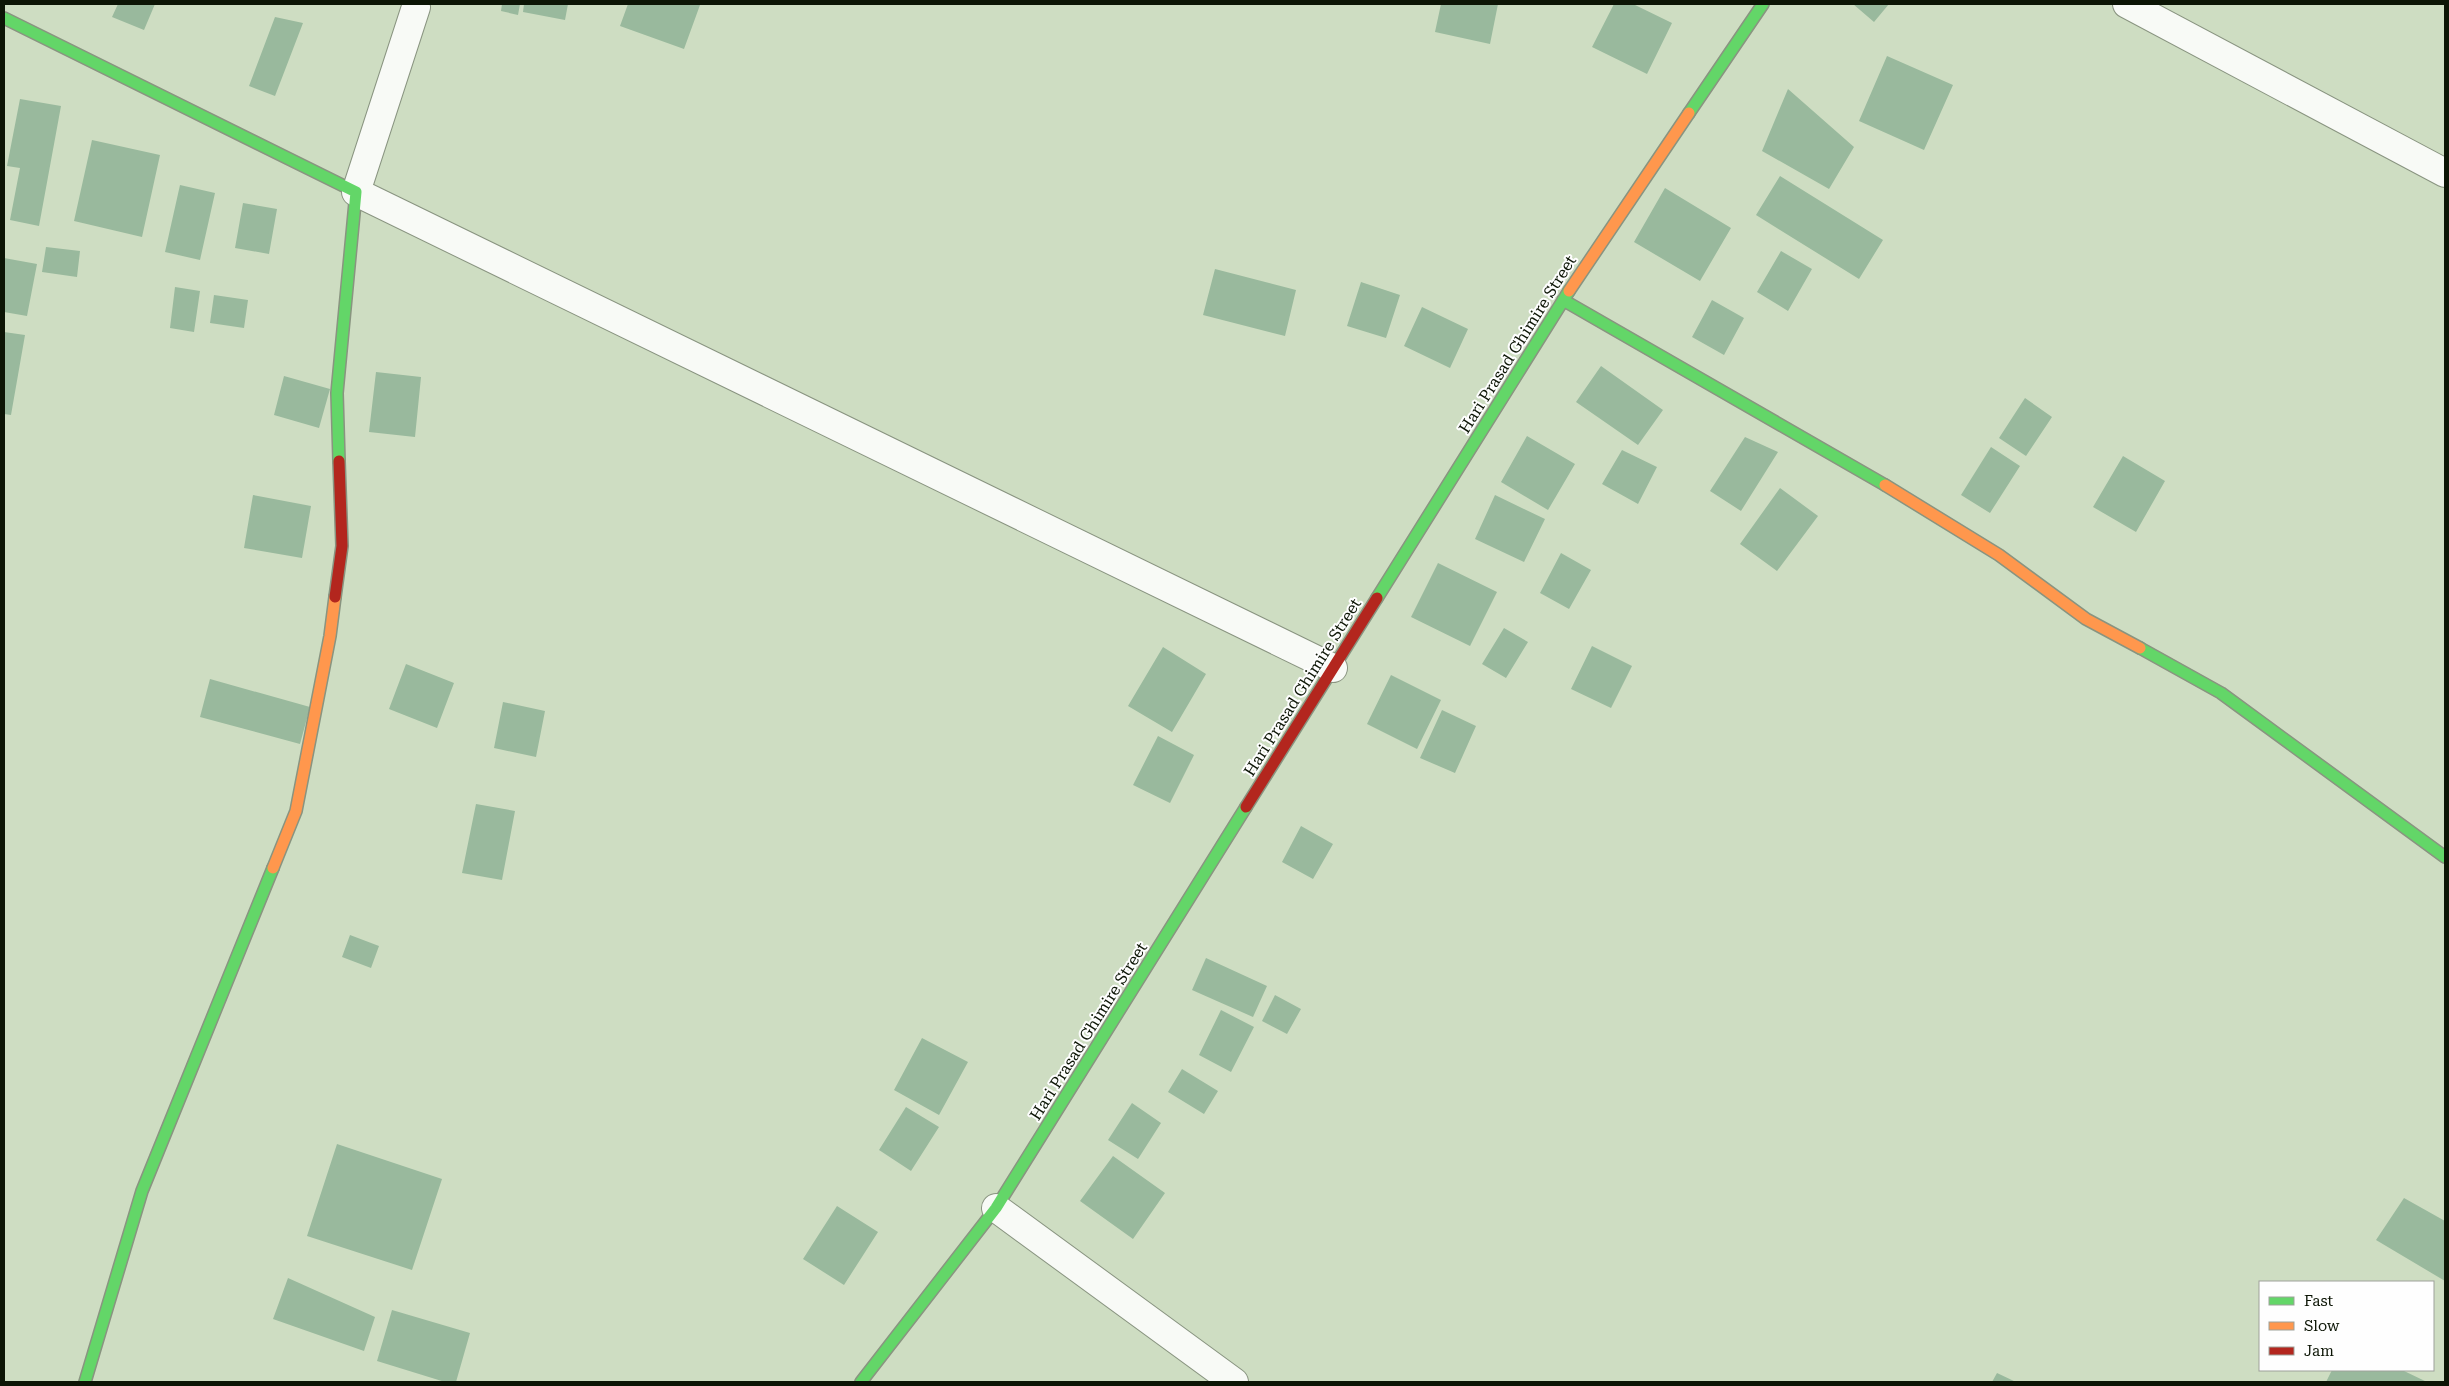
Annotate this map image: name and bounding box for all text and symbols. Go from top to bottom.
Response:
street label: Hari Prasad Ghimire Street [1455,252,1580,437]
street label: Hari Prasad Ghimire Street [1240,595,1365,780]
street label: Hari Prasad Ghimire Street [1026,939,1151,1124]
legend [2259,1281,2434,1371]
text: Fast [2304,1292,2334,1310]
text: Slow [2304,1317,2340,1335]
text: Jam [2304,1342,2334,1360]

